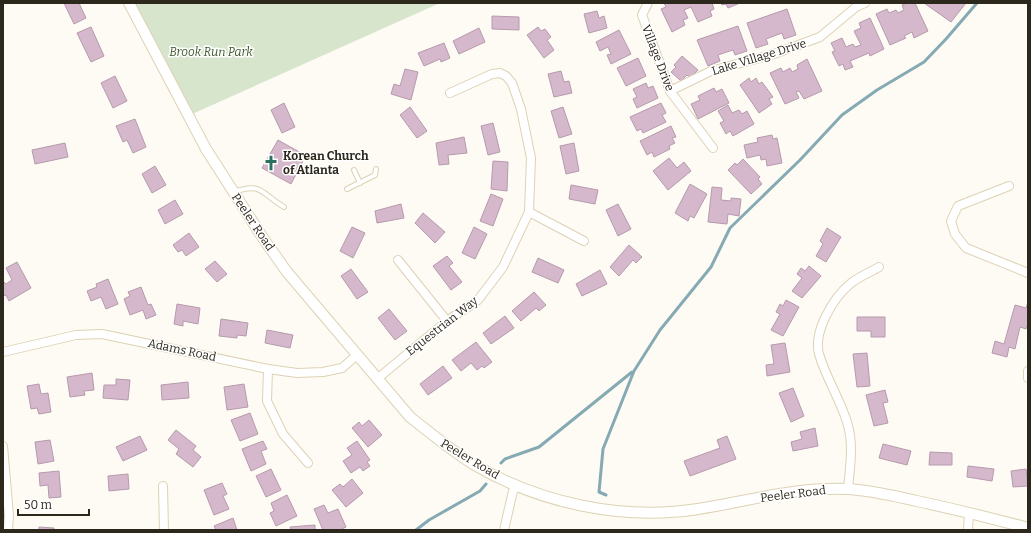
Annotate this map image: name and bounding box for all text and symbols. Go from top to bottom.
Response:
street label: Village Drive [639,23,677,93]
street label: Lake Village Drive [710,36,808,78]
park label: Brook Run Park [169,45,253,59]
place label: Korean Church of Atlanta [283,149,369,177]
church icon: Korean Church of Atlanta [262,154,280,172]
street label: Peeler Road [229,191,277,253]
street label: Equestrian Way [403,293,481,358]
street label: Adams Road [147,336,217,364]
street label: Peeler Road [438,436,502,482]
street label: Peeler Road [759,483,827,505]
scale bar [18,491,89,517]
text: 50 m [24,498,53,512]

